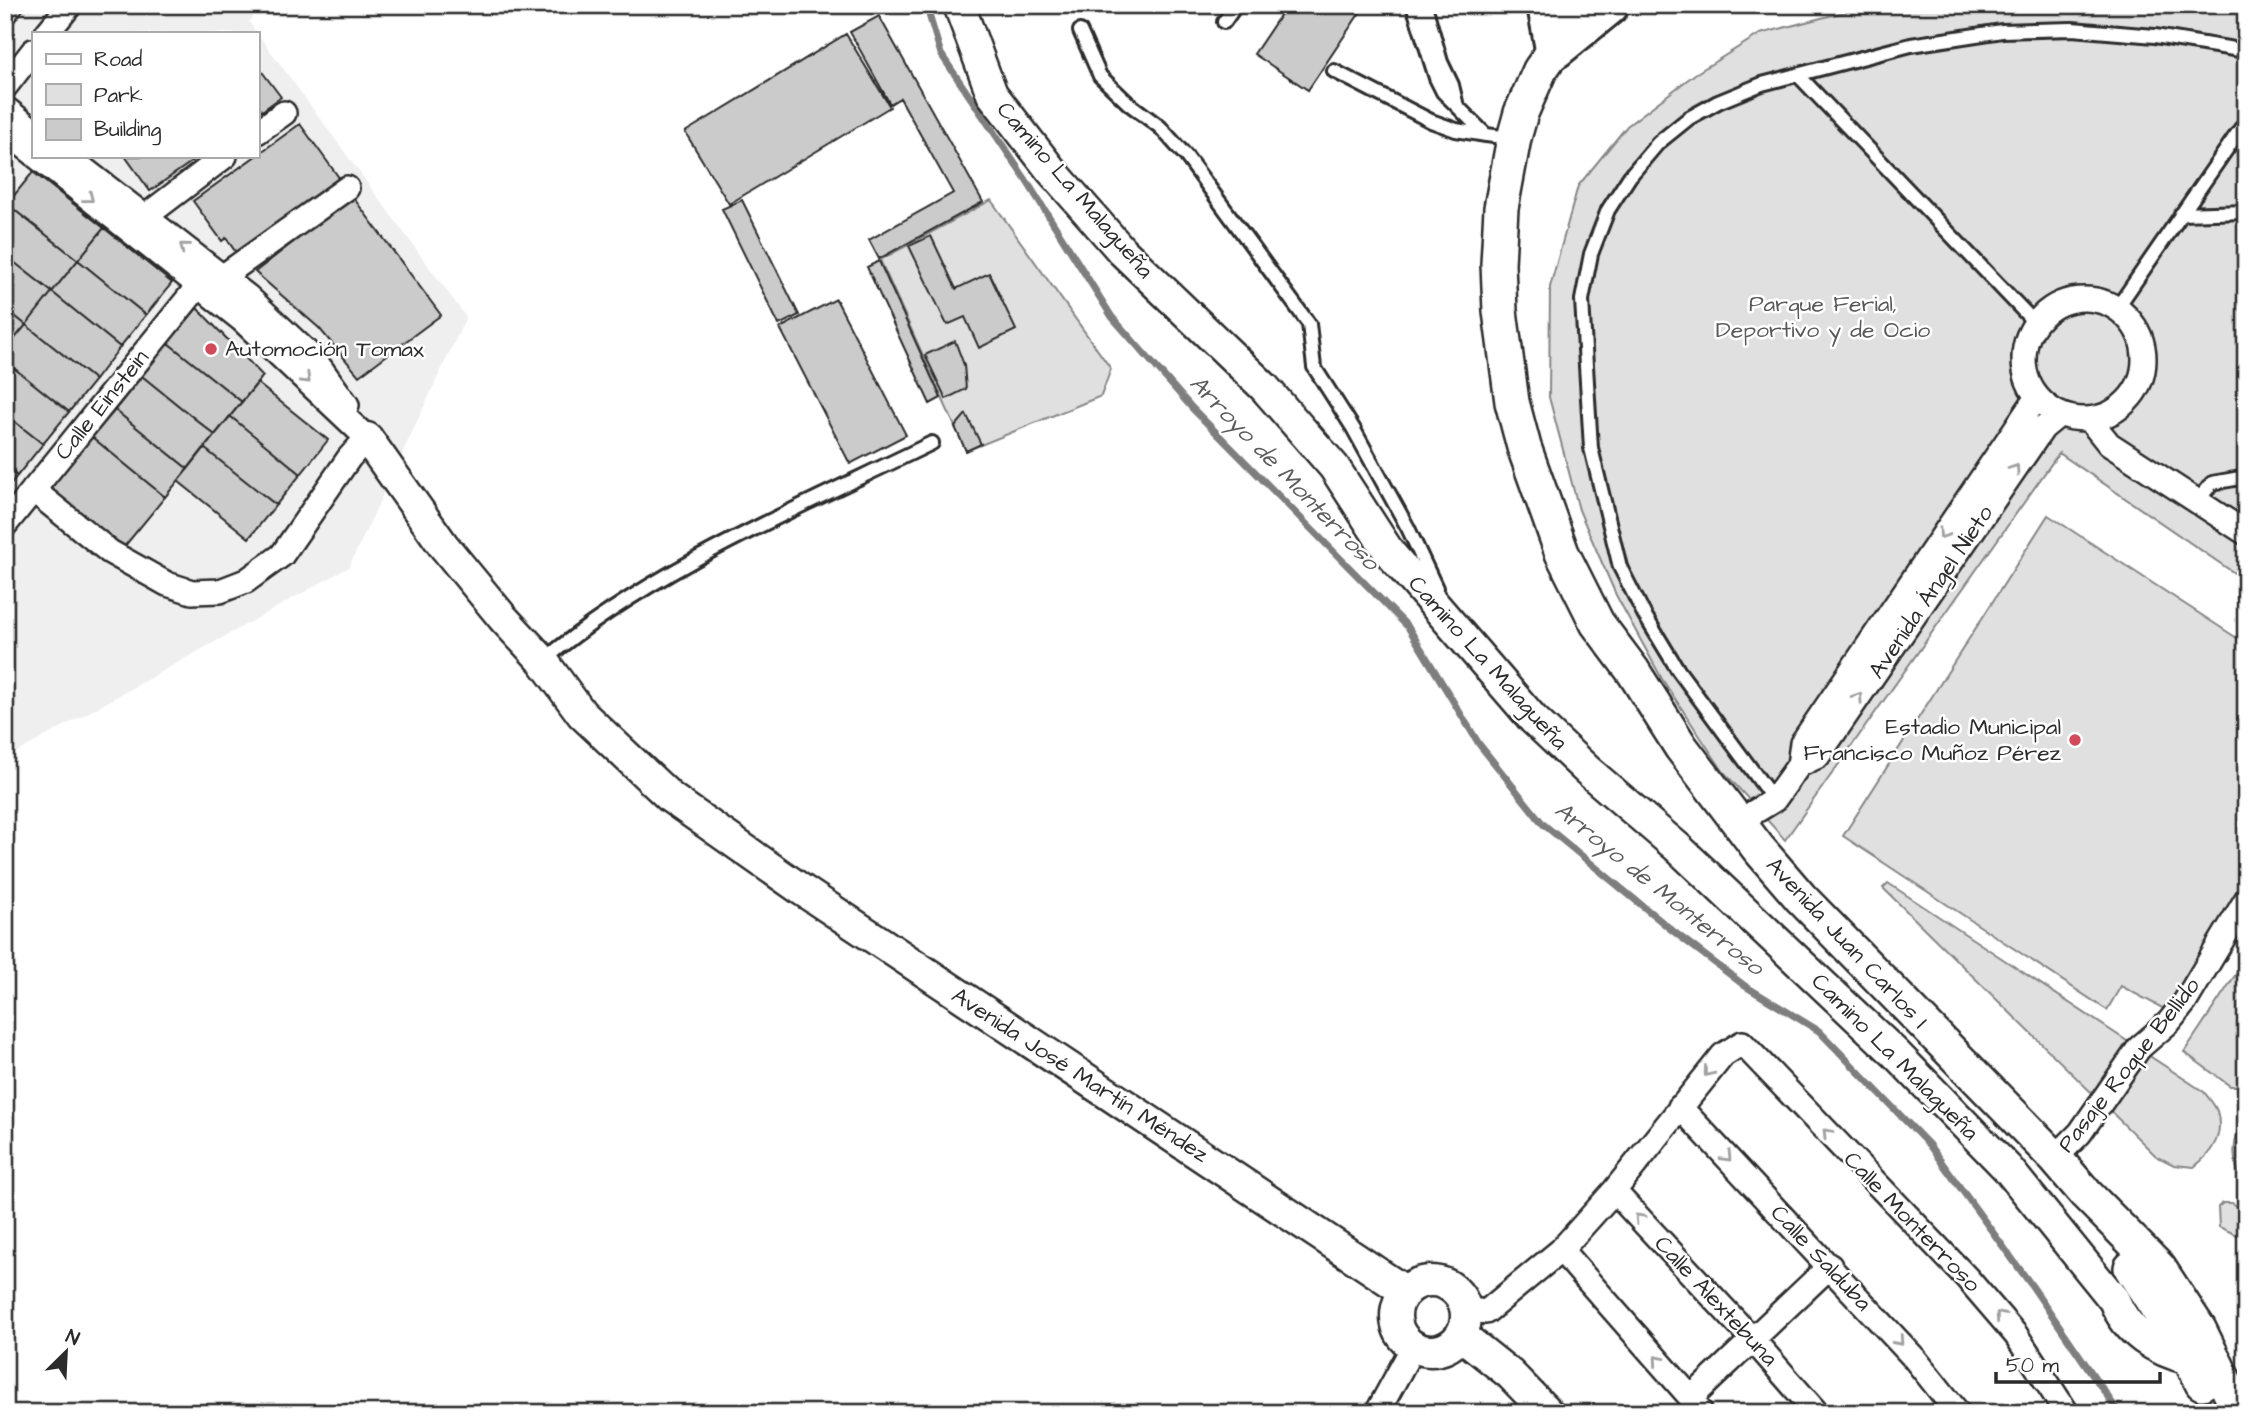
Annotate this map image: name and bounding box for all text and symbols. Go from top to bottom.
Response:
legend [32,32,259,158]
text: Road [94,45,142,74]
text: Park [94,81,143,110]
street label: Camino La Malagueña [988,95,1161,286]
text: Building [94,115,162,146]
one-way arrow [82,190,94,203]
one-way arrow [179,242,191,255]
park label: Parque Ferial, Deportivo y de Ocio [1716,288,1930,347]
place label: Automoción Tomax [225,333,424,365]
marker: Automoción Tomax [203,341,219,357]
street label: Calle Einstein [47,343,157,467]
water label: Arroyo de Monterroso [1181,368,1388,579]
one-way arrow [297,370,310,383]
one-way arrow [2007,464,2019,477]
street label: Avenida Ángel Nieto [1861,499,2002,686]
one-way arrow [1939,526,1952,539]
street label: Camino La Malagueña [1400,569,1575,758]
one-way arrow [1850,692,1862,705]
place label: Estadio Municipal Francisco Muñoz Pérez [1804,711,2062,769]
marker: Estadio Municipal Francisco Muñoz Pérez [2067,732,2083,748]
water label: Arroyo de Monterroso [1547,794,1772,985]
street label: Avenida Juan Carlos I [1759,850,1935,1036]
street label: Camino La Malagueña [1803,966,1986,1149]
street label: Pasaje Roque Bellido [2050,971,2208,1159]
street label: Avenida José Martín Méndez [945,980,1215,1171]
one-way arrow [1704,1065,1717,1077]
one-way arrow [1823,1128,1836,1141]
street label: Calle Monterroso [1836,1144,1988,1300]
one-way arrow [1718,1149,1731,1162]
street label: Calle Salduba [1763,1198,1879,1319]
one-way arrow [1634,1213,1647,1226]
street label: Calle Alextebuna [1647,1229,1785,1374]
one-way arrow [1996,1312,2008,1325]
north arrow [32,1316,102,1386]
text: N [61,1323,83,1353]
one-way arrow [1890,1333,1903,1346]
scale bar [1996,1341,2160,1385]
text: 50 m [2006,1351,2060,1380]
one-way arrow [1654,1355,1666,1368]

